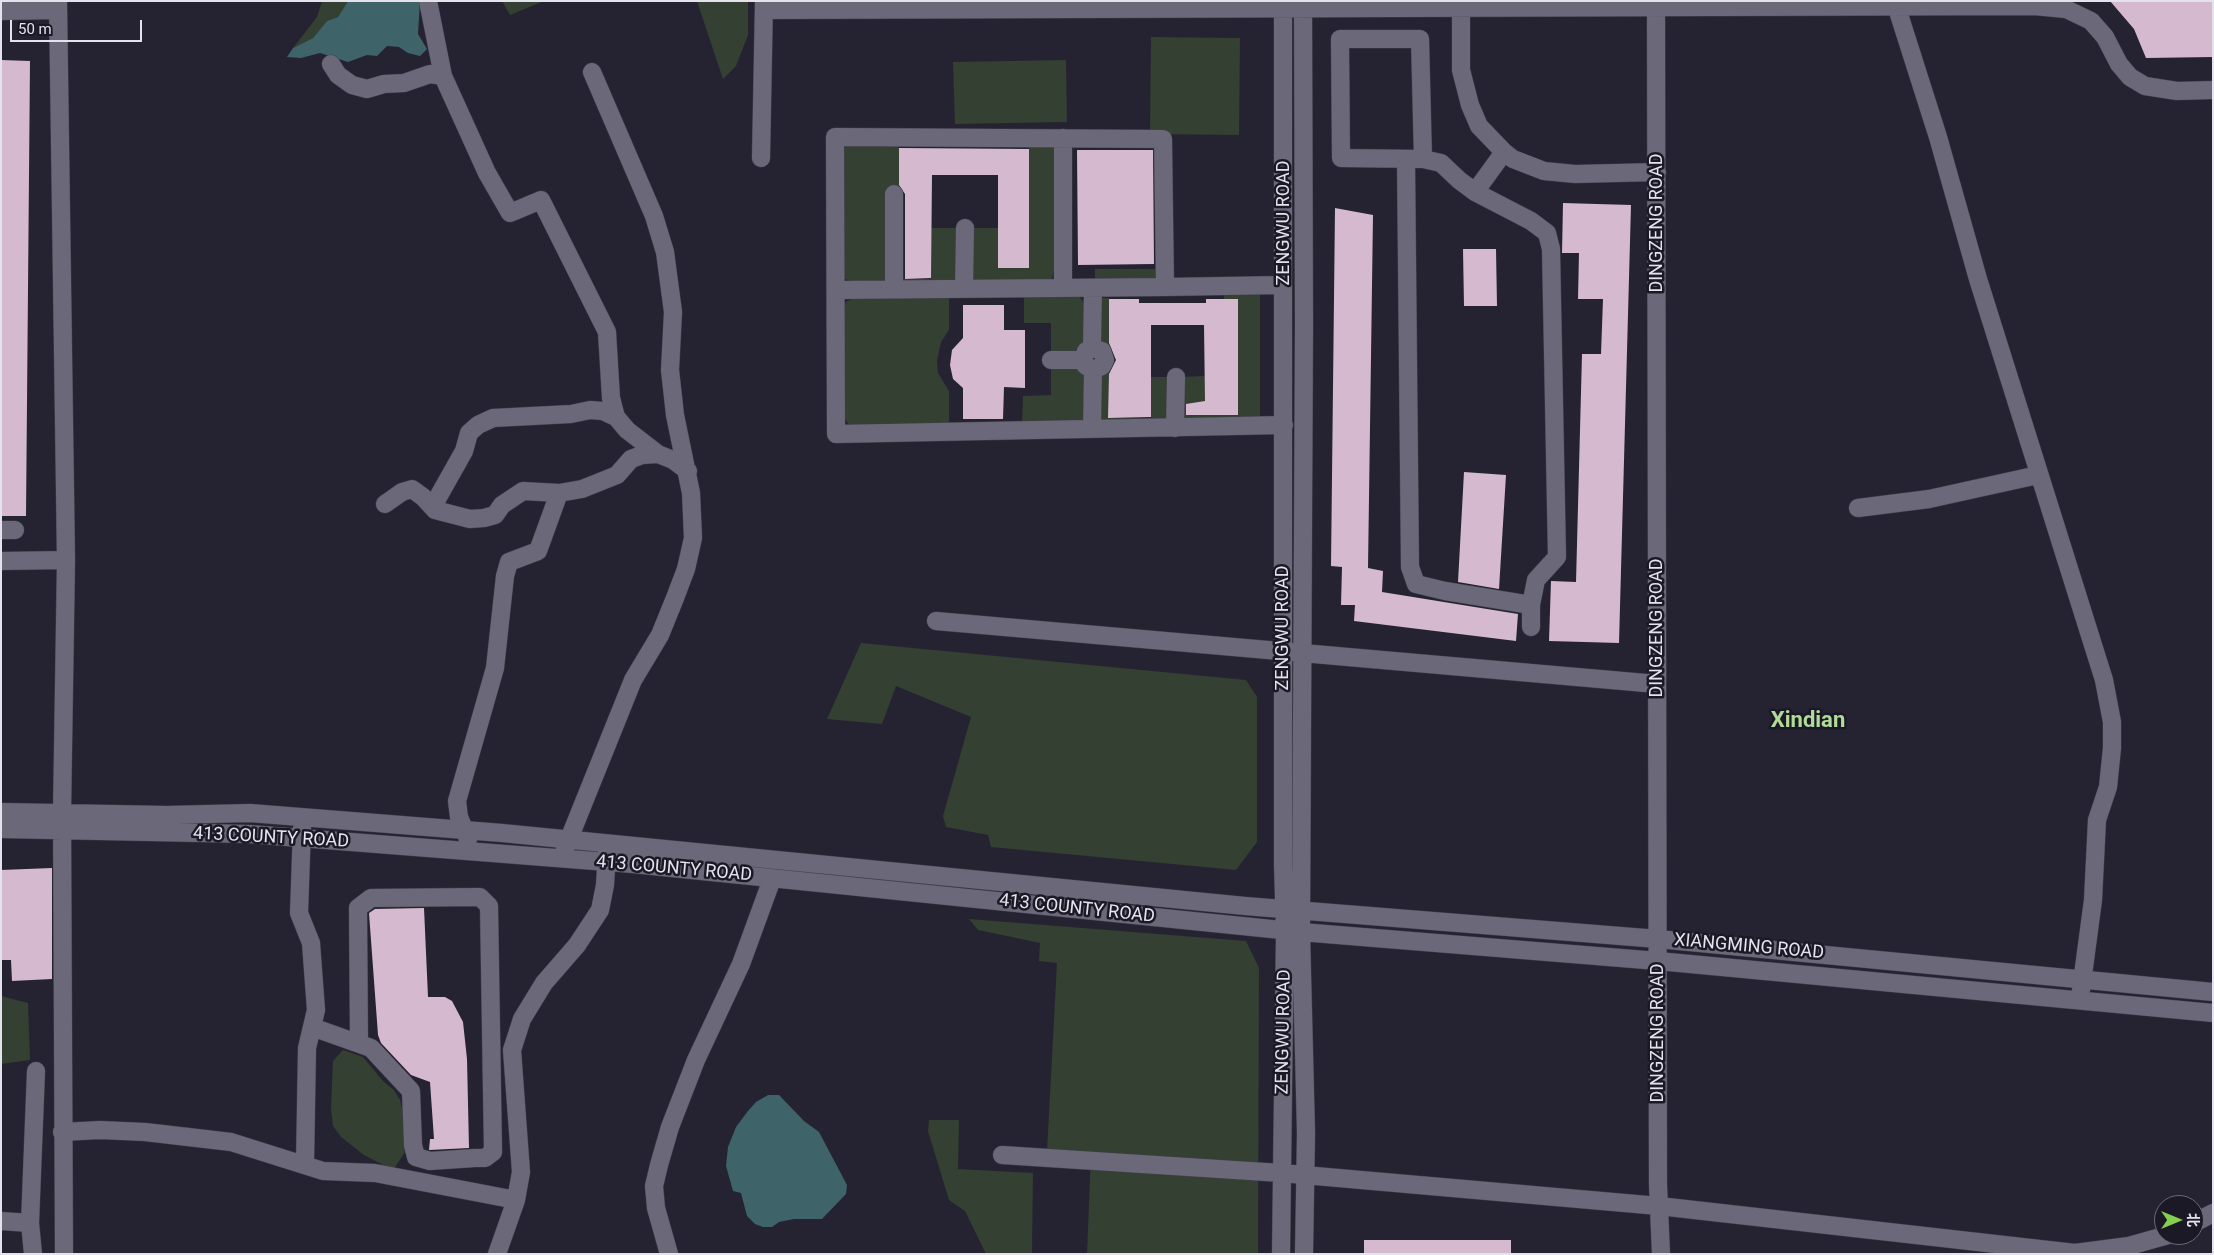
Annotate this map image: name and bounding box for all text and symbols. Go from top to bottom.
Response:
scale bar [12,10,145,42]
text: 50 m [18,20,52,38]
street label: DINGZENG ROAD [1646,153,1668,293]
street label: ZENGWU ROAD [1273,160,1295,286]
street label: DINGZENG ROAD [1646,558,1668,698]
street label: ZENGWU ROAD [1272,565,1294,691]
district label: Xindian [1771,708,1845,734]
street label: 413 COUNTY ROAD [192,823,350,853]
street label: 413 COUNTY ROAD [595,851,753,887]
street label: 413 COUNTY ROAD [998,890,1156,928]
street label: XIANGMING ROAD [1673,930,1825,964]
street label: DINGZENG ROAD [1647,963,1669,1103]
street label: ZENGWU ROAD [1272,969,1296,1095]
north arrow [2154,1195,2204,1245]
text: 北 [2185,1213,2201,1227]

